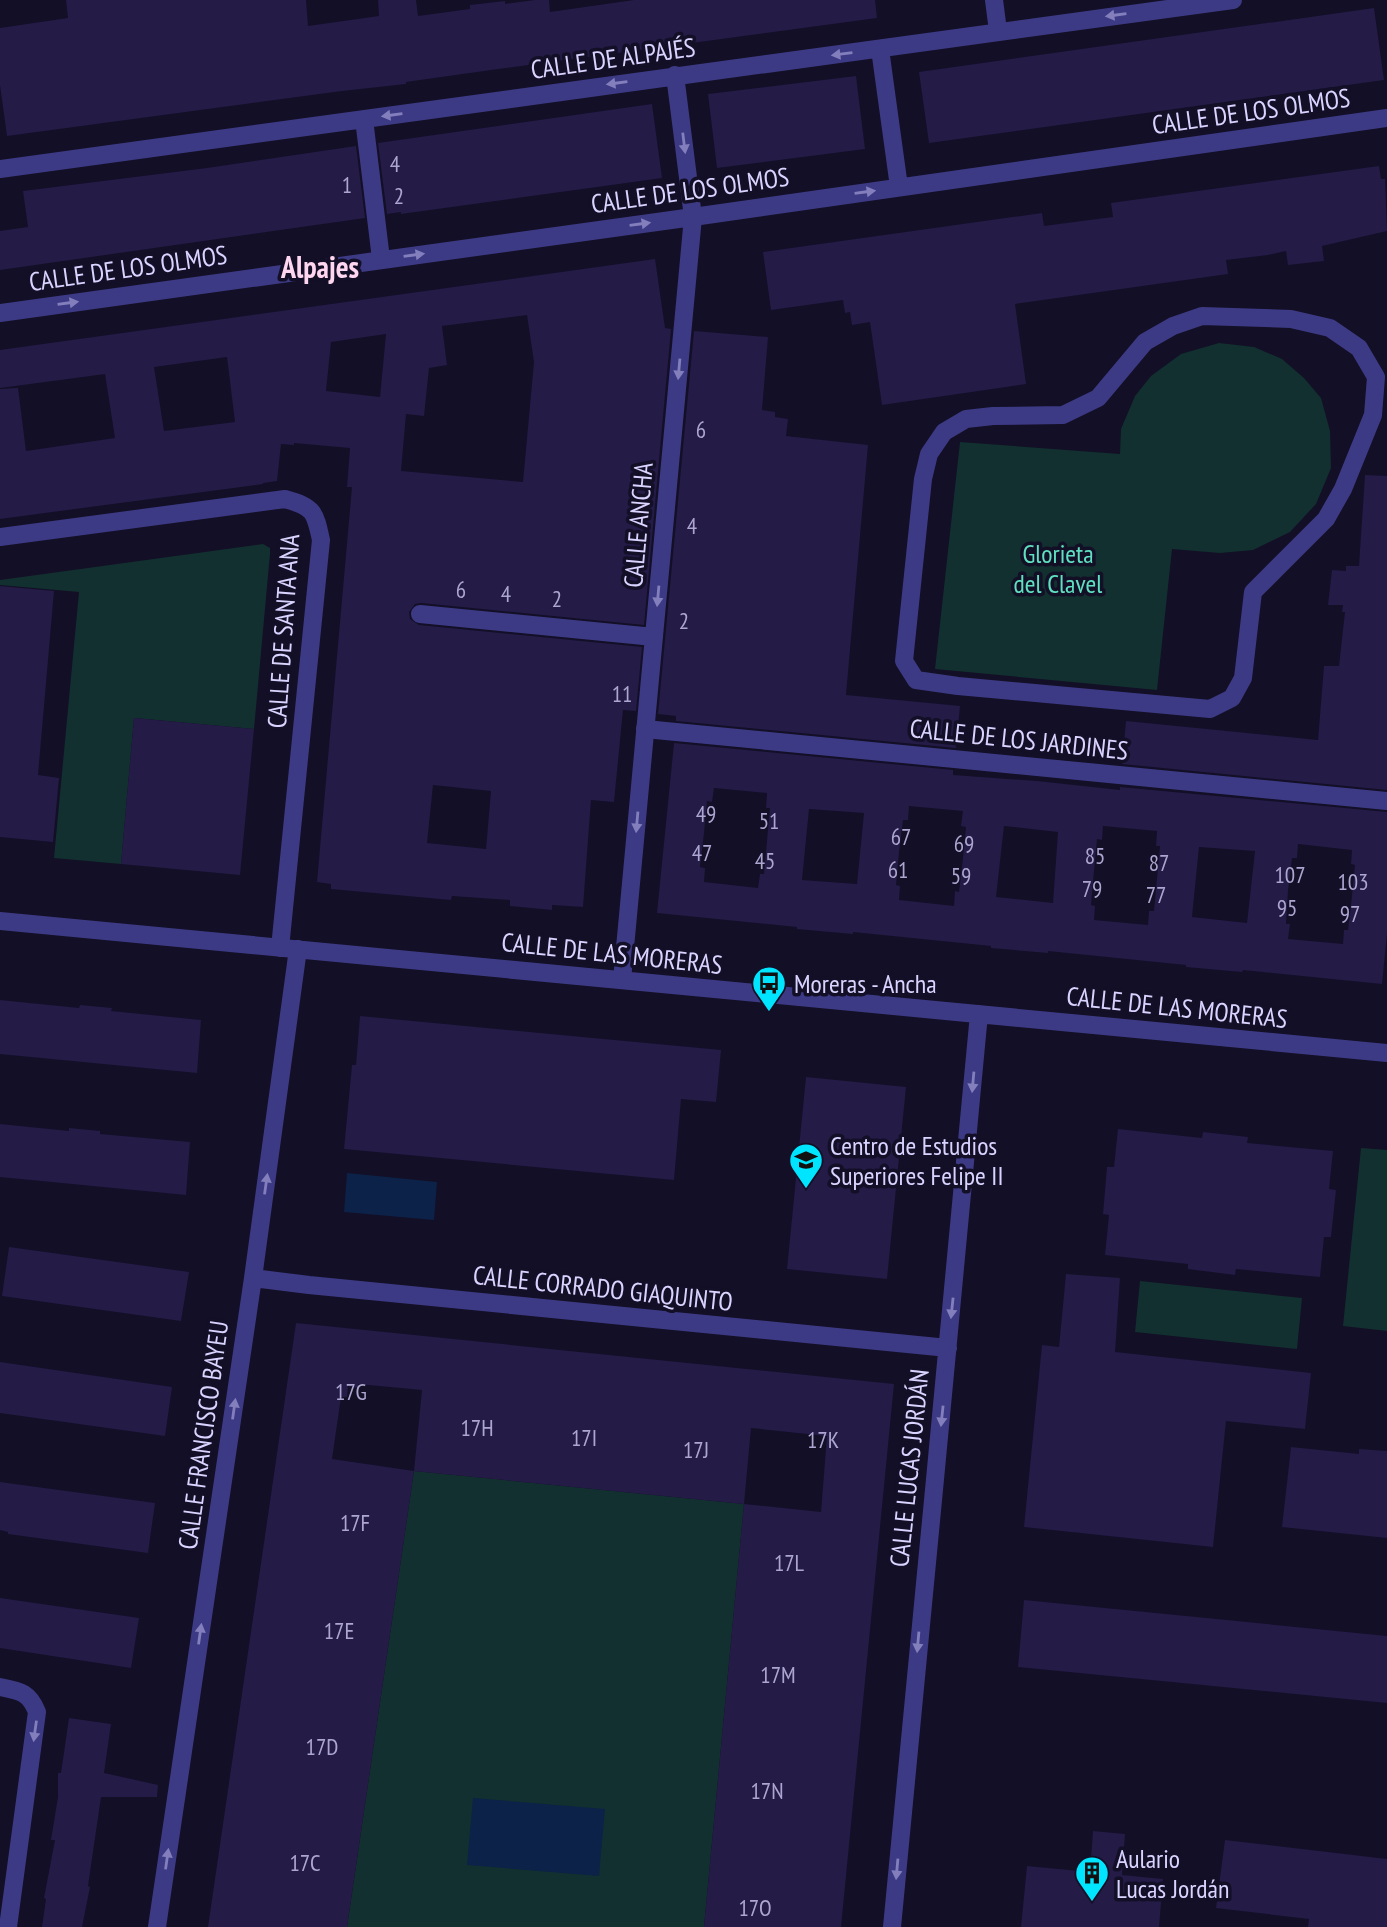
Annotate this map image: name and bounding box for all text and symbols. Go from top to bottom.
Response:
one-way arrow [1105,10,1127,21]
street label: CALLE DE ALPAJÉS [529,30,697,86]
one-way arrow [831,48,853,59]
one-way arrow [606,78,628,89]
street label: CALLE DE LOS OLMOS [1150,81,1352,141]
one-way arrow [380,110,402,121]
one-way arrow [678,132,689,154]
house number: 4 [390,149,400,178]
street label: CALLE DE LOS OLMOS [589,160,791,220]
house number: 1 [342,170,352,199]
house number: 2 [394,181,404,210]
one-way arrow [854,186,876,197]
one-way arrow [629,218,651,229]
street label: CALLE DE LOS OLMOS [27,238,229,298]
district label: Alpajes [280,247,359,286]
one-way arrow [403,249,425,260]
one-way arrow [57,297,79,308]
one-way arrow [673,358,684,380]
house number: 6 [696,415,706,444]
street label: CALLE ANCHA [616,460,660,589]
house number: 4 [687,511,697,540]
street label: CALLE DE SANTA ANA [260,532,306,729]
park label: Glorieta del Clavel [1014,537,1102,600]
house number: 6 [456,575,466,604]
house number: 4 [501,579,511,608]
house number: 2 [552,584,562,613]
one-way arrow [652,585,663,607]
house number: 2 [679,606,689,635]
house number: 11 [612,679,632,708]
street label: CALLE DE LOS JARDINES [908,711,1130,767]
house number: 49 [696,799,716,828]
house number: 51 [759,806,779,835]
one-way arrow [631,811,642,833]
house number: 67 [891,822,911,851]
house number: 69 [954,829,974,858]
house number: 47 [692,838,712,867]
house number: 85 [1085,841,1105,870]
house number: 45 [755,846,775,875]
house number: 87 [1149,848,1169,877]
house number: 61 [888,855,908,884]
house number: 107 [1274,860,1306,889]
house number: 59 [951,861,971,890]
house number: 103 [1337,867,1369,896]
house number: 79 [1082,874,1102,903]
house number: 77 [1146,880,1166,909]
house number: 95 [1277,893,1297,922]
house number: 97 [1340,899,1360,928]
street label: CALLE DE LAS MORERAS [500,925,724,981]
bus stop icon: Moreras - Ancha [750,964,788,1013]
place label: Moreras - Ancha [794,967,937,1000]
street label: CALLE DE LAS MORERAS [1065,979,1289,1035]
one-way arrow [967,1071,978,1093]
place label: Centro de Estudios Superiores Felipe II [830,1129,1003,1192]
school or university icon: Centro de Estudios Superiores Felipe II [787,1141,825,1190]
one-way arrow [261,1173,272,1195]
street label: CALLE CORRADO GIAQUINTO [472,1258,734,1318]
one-way arrow [946,1298,957,1320]
street label: CALLE FRANCISCO BAYEU [171,1319,235,1551]
street label: CALLE LUCAS JORDÁN [882,1367,936,1569]
house number: 17G [335,1377,367,1406]
one-way arrow [228,1398,239,1420]
one-way arrow [936,1405,947,1427]
house number: 17H [460,1413,494,1442]
house number: 17I [571,1423,597,1452]
house number: 17K [807,1425,839,1454]
house number: 17J [683,1435,709,1464]
house number: 17F [340,1508,370,1537]
house number: 17L [774,1548,805,1577]
house number: 17E [324,1616,354,1645]
one-way arrow [195,1623,206,1645]
one-way arrow [912,1631,923,1653]
house number: 17M [760,1660,796,1689]
one-way arrow [29,1721,40,1743]
house number: 17D [306,1732,338,1761]
house number: 17N [750,1776,784,1805]
place label: Aulario Lucas Jordán [1116,1842,1229,1905]
one-way arrow [162,1848,173,1870]
house number: 17C [289,1848,321,1877]
building icon: Aulario Lucas Jordán [1073,1854,1111,1903]
one-way arrow [891,1858,902,1880]
house number: 17O [738,1893,772,1922]

